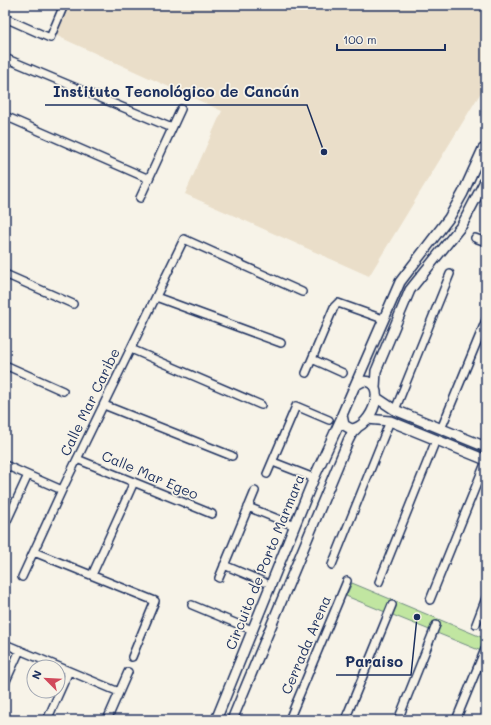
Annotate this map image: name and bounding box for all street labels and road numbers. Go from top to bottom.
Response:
street label: Calle Mar Caribe [55,345,124,459]
street label: Calle Mar Egeo [99,446,201,503]
street label: Circuito de Porto Marmara [221,471,309,652]
street label: Cerrada Arena [276,593,335,697]

